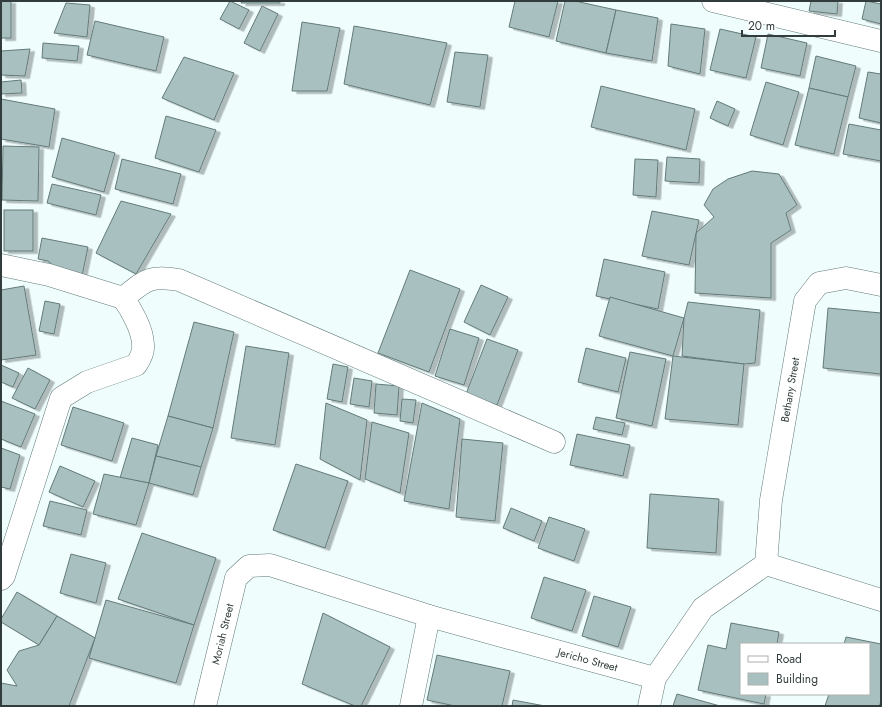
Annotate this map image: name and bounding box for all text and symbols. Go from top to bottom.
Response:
scale bar [742,12,835,38]
text: 20 m [748,17,775,35]
street label: Bethany Street [776,356,803,424]
street label: Moriah Street [207,602,238,666]
street label: Jericho Street [554,643,620,676]
legend [740,643,870,695]
text: Road [776,650,802,668]
text: Building [776,670,818,688]

